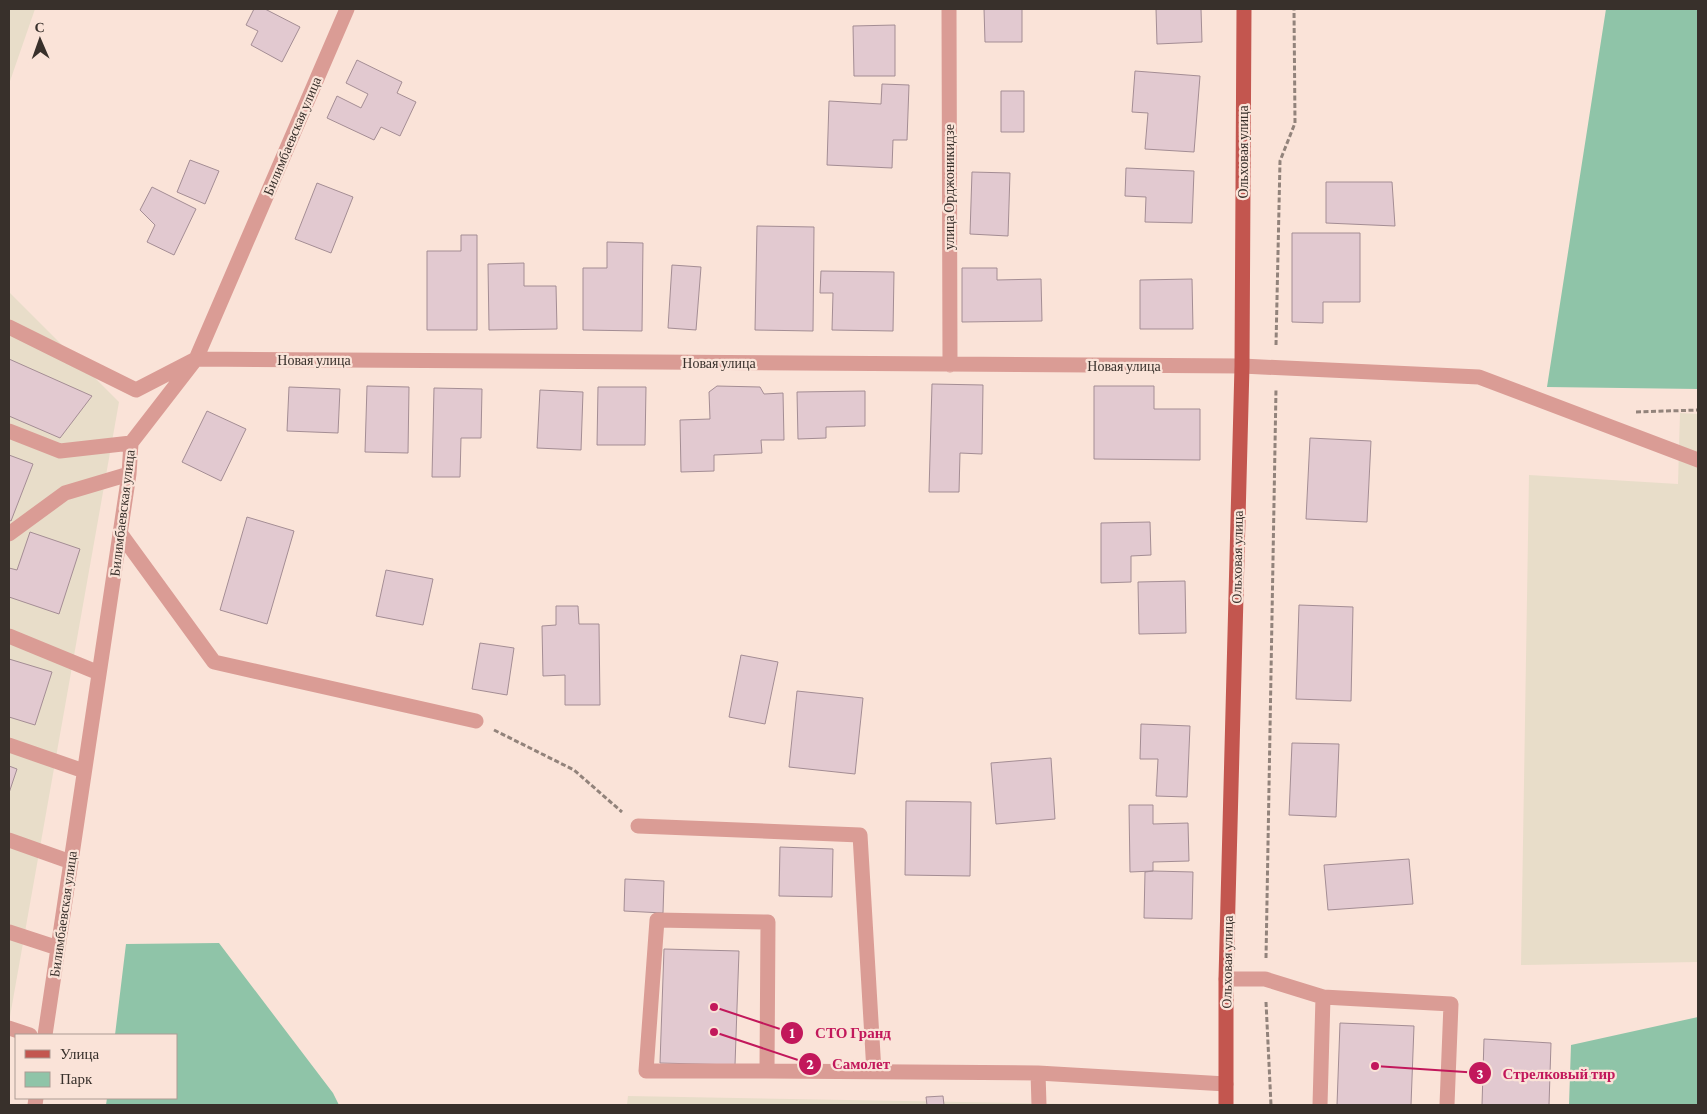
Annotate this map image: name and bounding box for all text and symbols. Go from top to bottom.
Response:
north arrow [15,15,65,65]
text: С [34,19,45,35]
street label: Билимбаевская улица [260,73,325,198]
street label: Ольховая улица [1235,105,1251,199]
street label: улица Орджоникидзе [941,124,957,250]
street label: Новая улица [277,352,351,368]
street label: Новая улица [682,355,756,371]
street label: Новая улица [1087,358,1161,374]
street label: Билимбаевская улица [106,448,138,577]
street label: Ольховая улица [1228,509,1246,604]
street label: Билимбаевская улица [46,849,80,978]
street label: Ольховая улица [1218,914,1236,1009]
callout: СТО Гранд [780,1018,901,1048]
text: 1 [789,1025,795,1041]
text: СТО Гранд [815,1025,891,1041]
legend [15,1034,178,1099]
text: Улица [60,1046,99,1062]
callout: Самолет [797,1049,900,1079]
text: 2 [806,1056,814,1072]
text: Самолет [832,1056,891,1072]
callout: Стрелковый тир [1467,1058,1625,1088]
text: 3 [1476,1066,1484,1082]
text: Стрелковый тир [1503,1066,1615,1082]
text: Парк [60,1071,93,1087]

